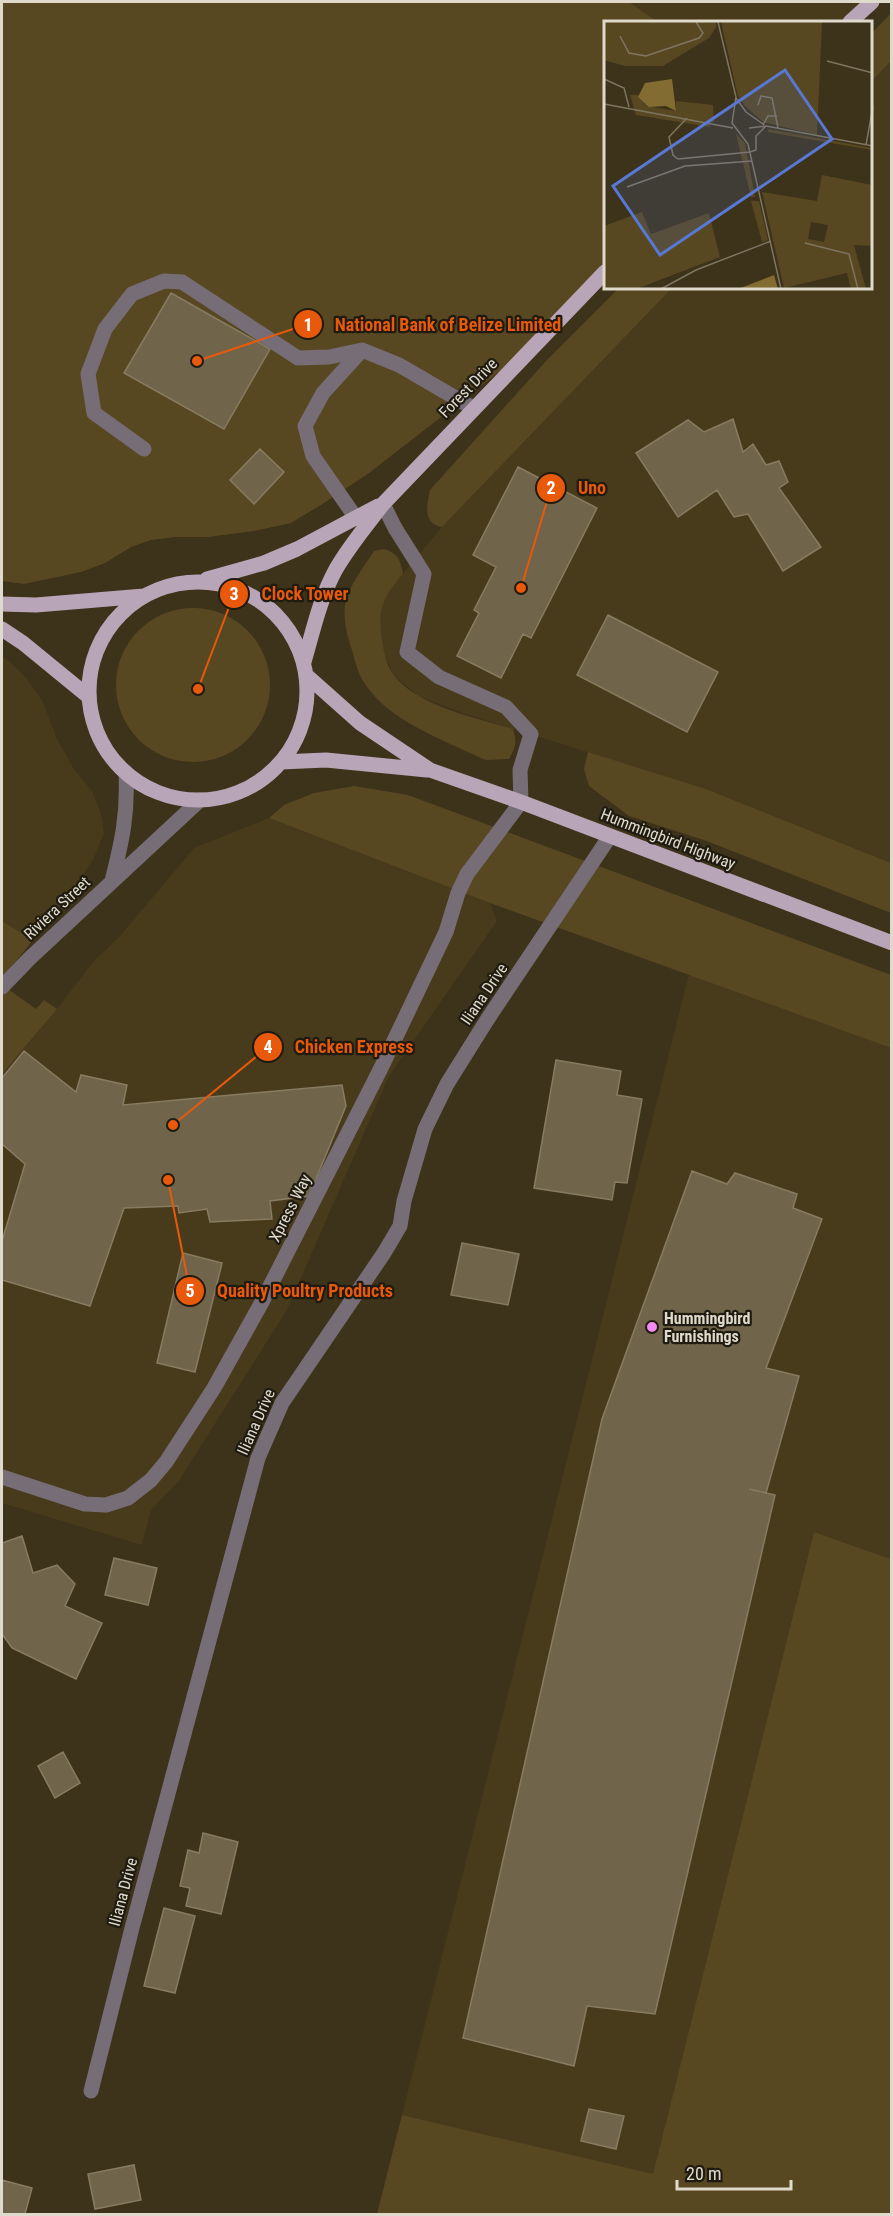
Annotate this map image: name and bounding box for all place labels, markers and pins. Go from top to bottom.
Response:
callout: National Bank of Belize Limited [293,306,573,342]
callout: Uno [536,470,619,506]
callout: Clock Tower [219,576,361,612]
callout: Chicken Express [253,1029,426,1065]
callout: Quality Poultry Products [175,1273,405,1309]
place label: Hummingbird Furnishings [664,1309,750,1346]
marker: Hummingbird Furnishings [645,1320,659,1334]

